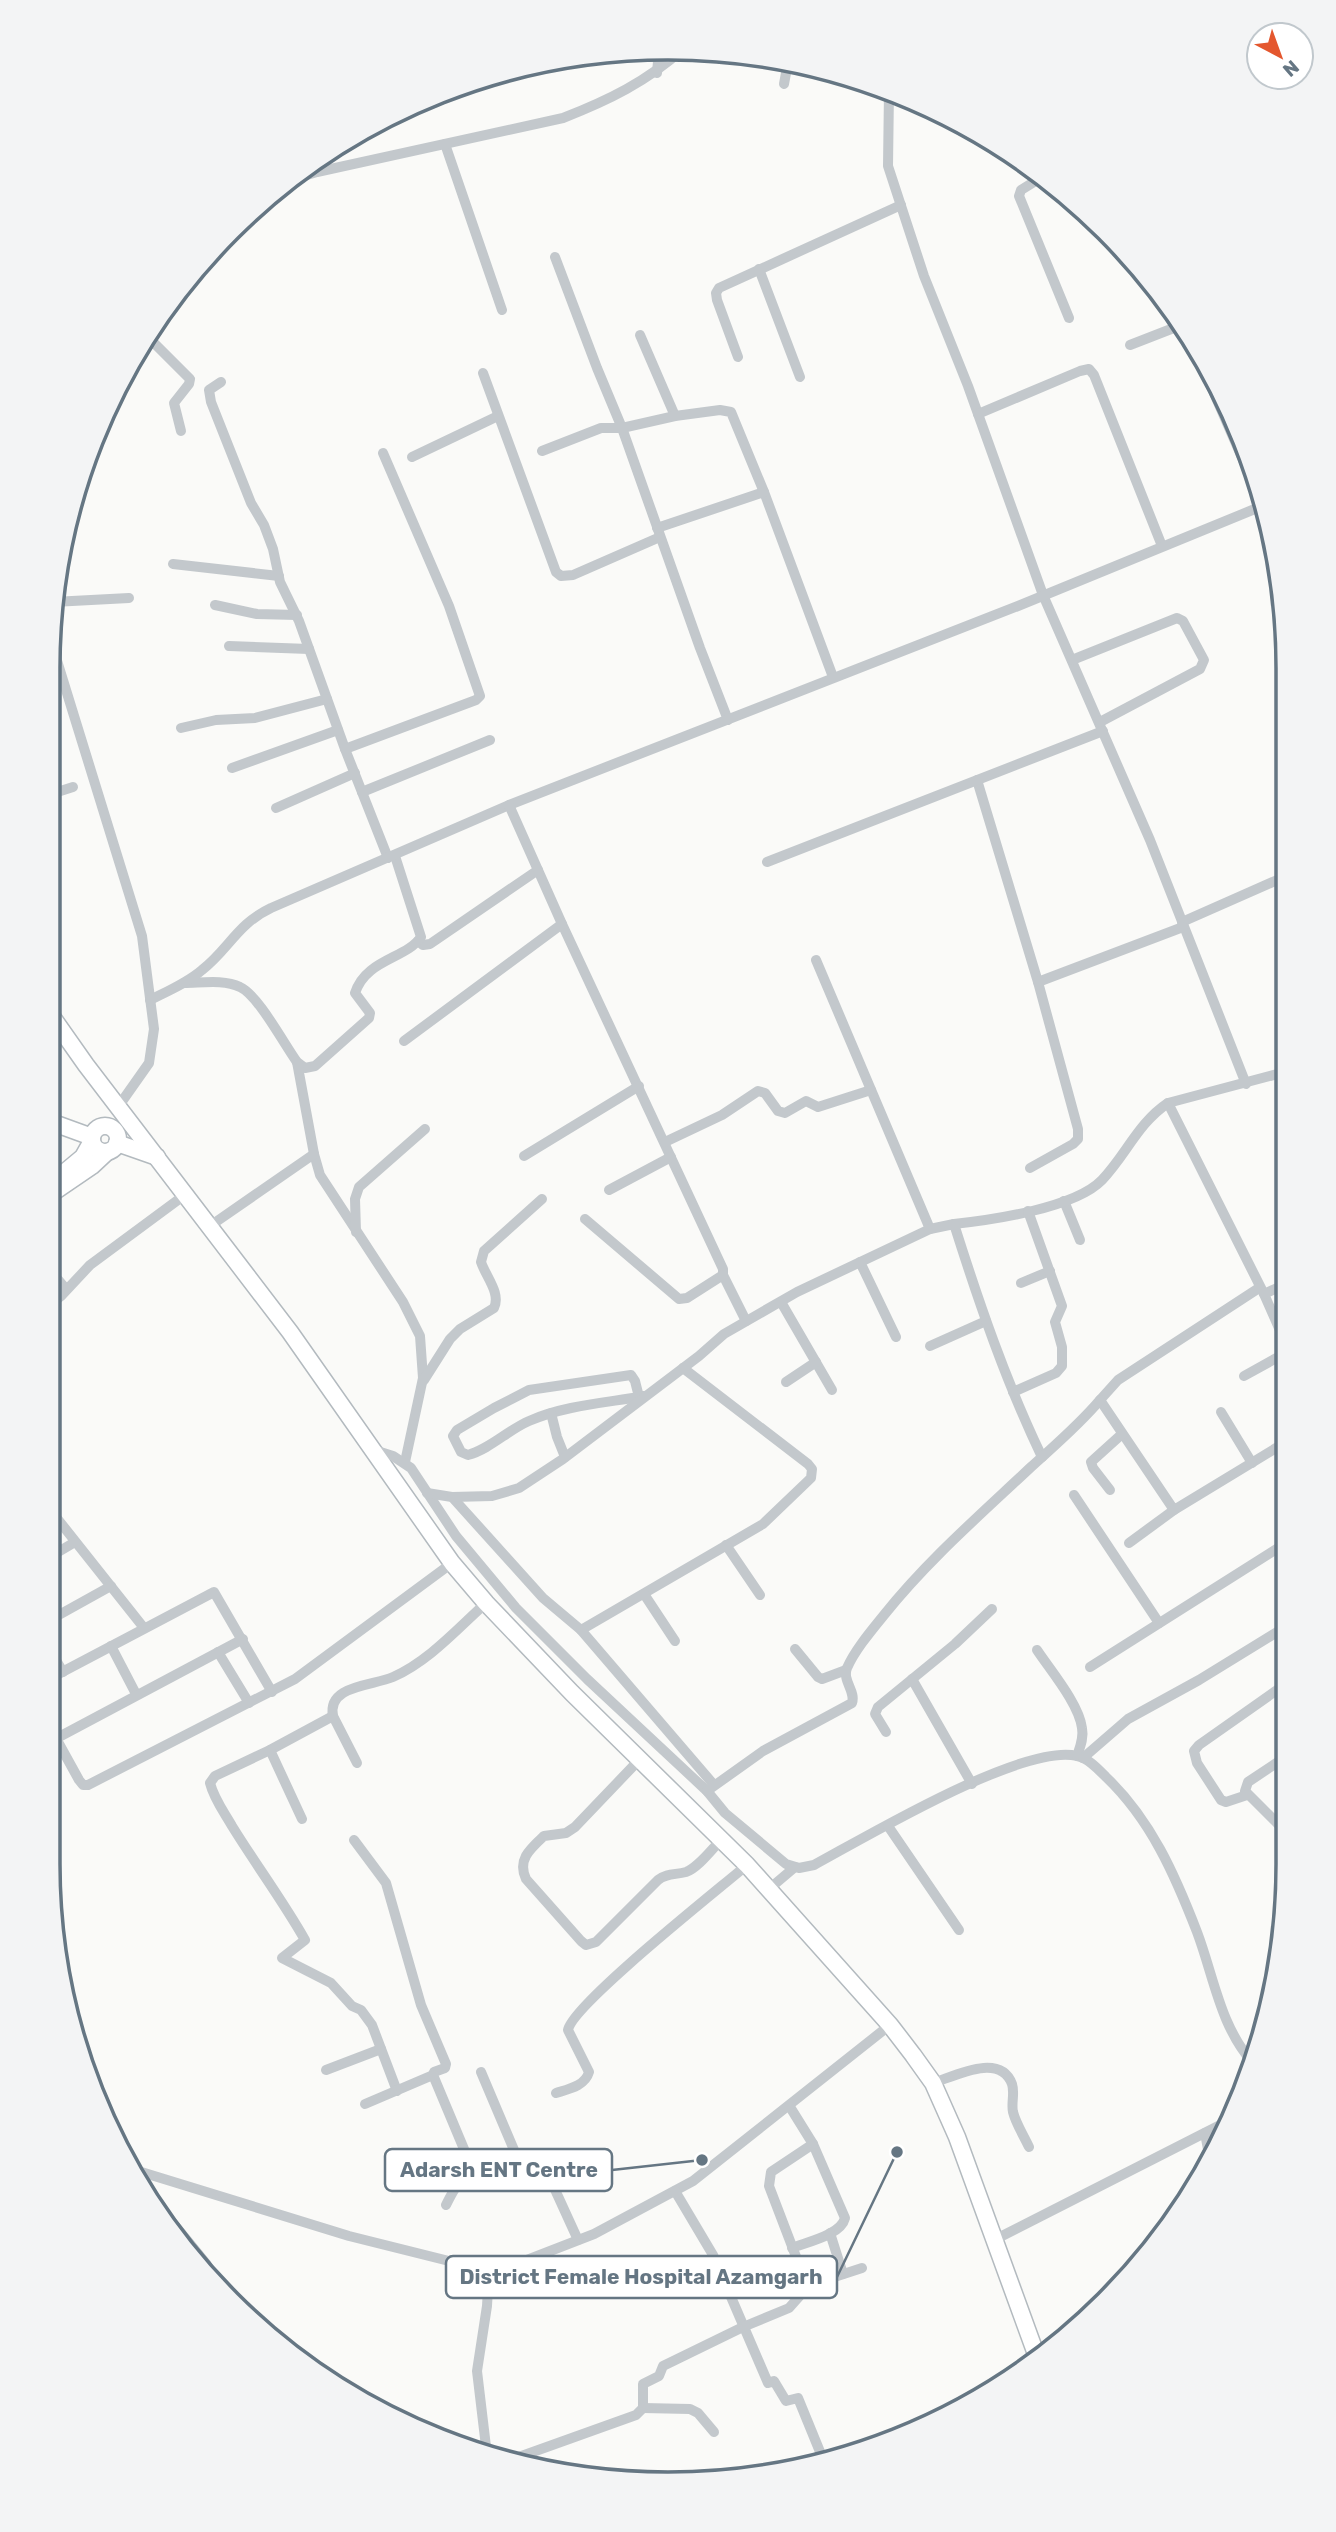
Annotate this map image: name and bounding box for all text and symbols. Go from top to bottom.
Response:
north arrow [1245,21,1315,91]
text: N [1278,55,1304,82]
callout: Adarsh ENT Centre [385,2149,612,2191]
text: Adarsh ENT Centre [400,2157,598,2182]
callout: District Female Hospital Azamgarh [446,2256,837,2298]
text: District Female Hospital Azamgarh [459,2264,823,2289]

